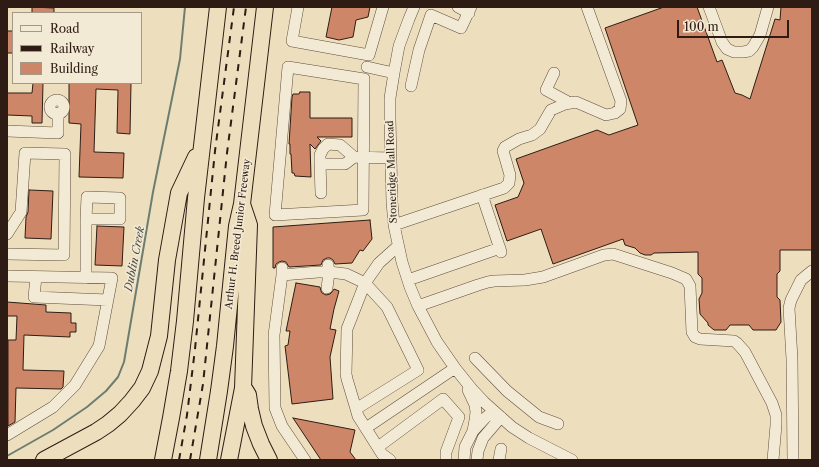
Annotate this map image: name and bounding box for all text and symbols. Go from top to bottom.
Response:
legend [12,12,142,84]
scale bar [679,12,791,38]
text: 100 m [684,19,719,34]
text: Road [50,21,80,36]
text: Railway [50,41,95,56]
text: Building [50,61,98,76]
street label: Stoneridge Mall Road [384,120,400,224]
street label: Arthur H. Breed Junior Freeway [223,158,253,310]
water label: Dublin Creek [122,225,148,293]

